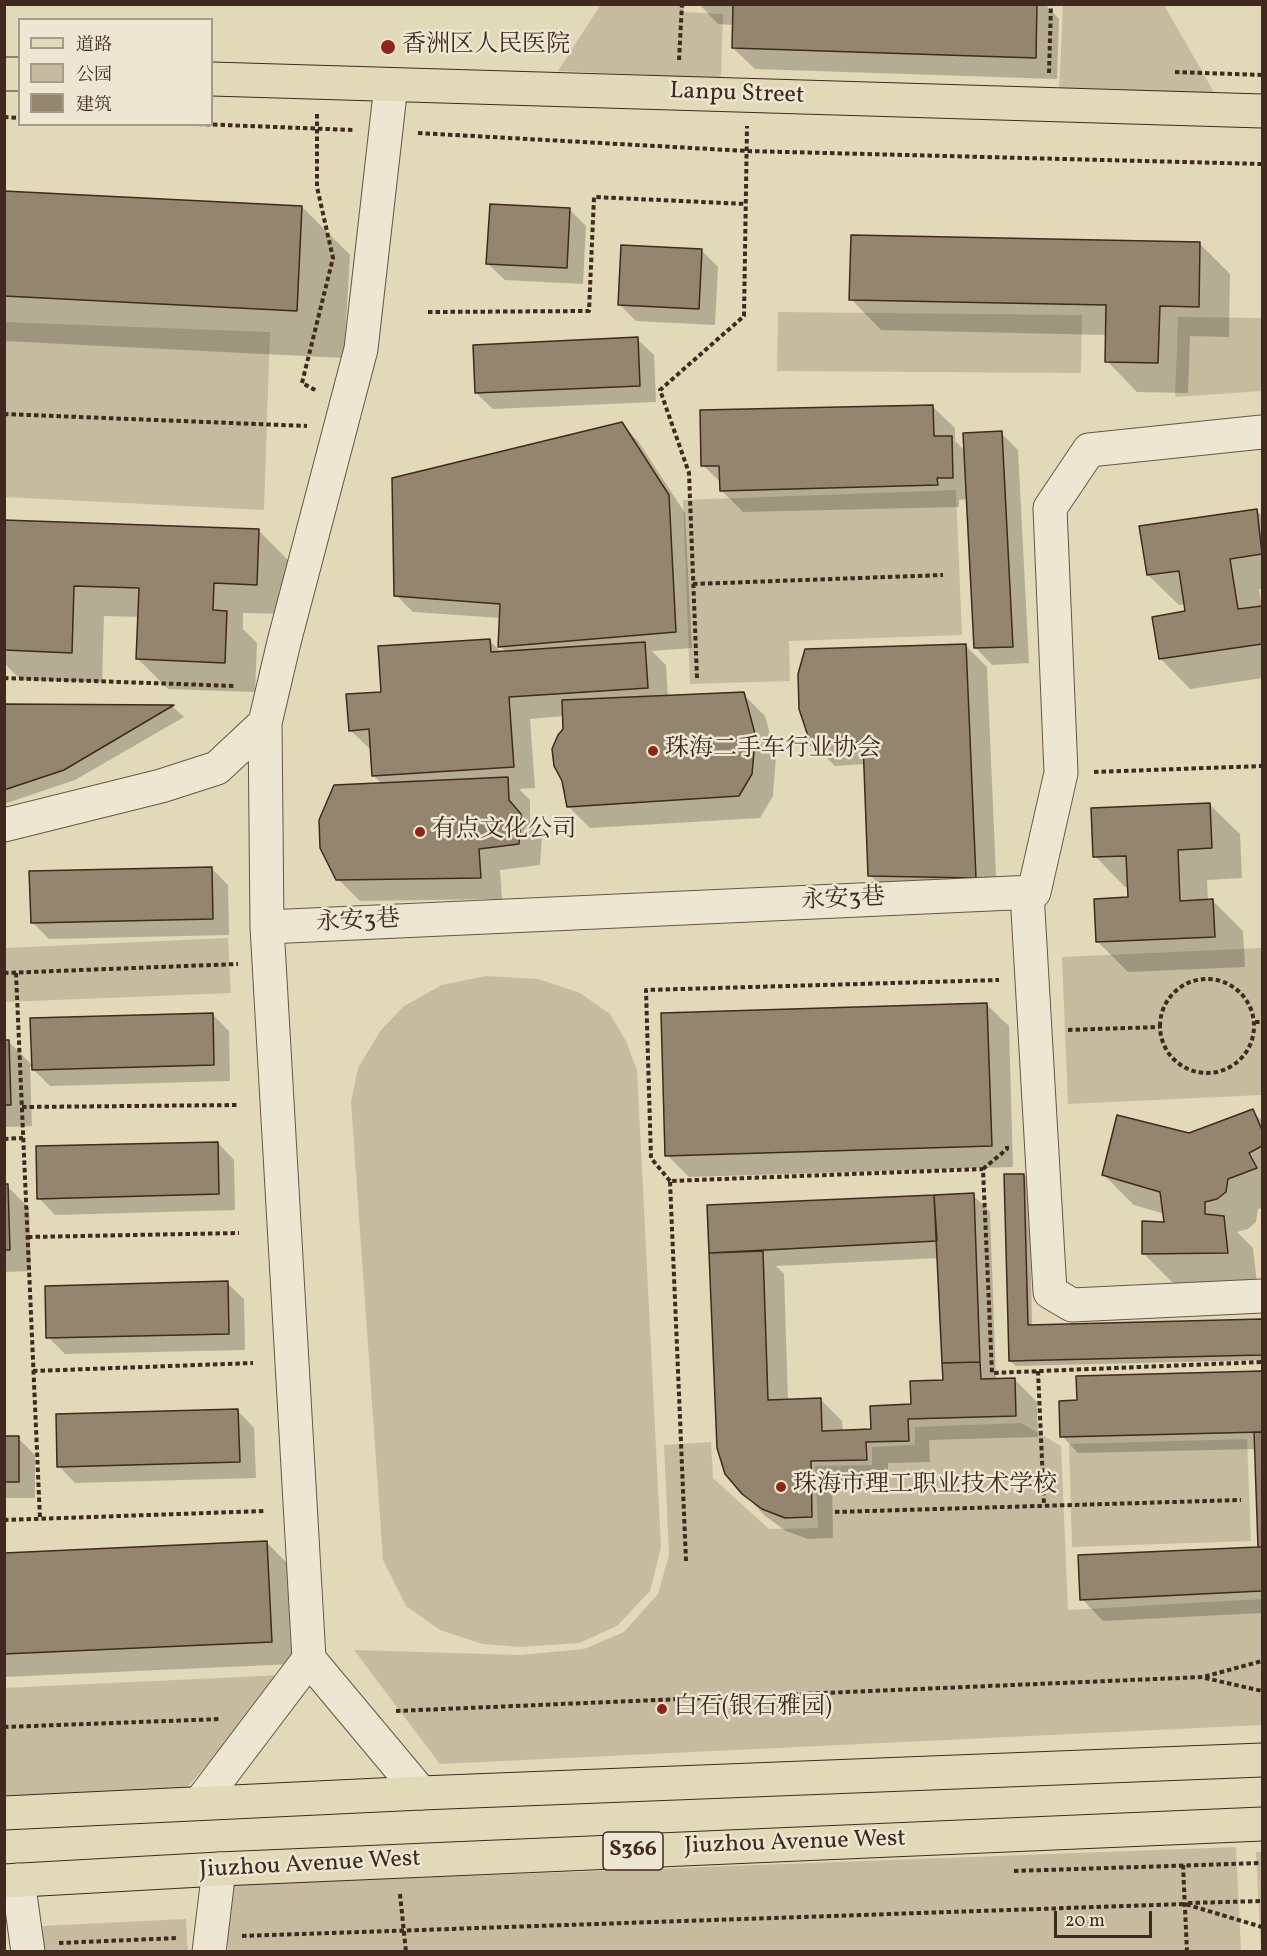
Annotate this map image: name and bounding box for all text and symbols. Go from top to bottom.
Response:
legend [18,18,213,126]
text: 道路 [76,33,112,58]
place label: 香洲区人民医院 [402,33,570,61]
marker: 香洲区人民医院 [379,38,397,56]
text: 公园 [76,63,112,88]
street label: Lanpu Street [669,78,805,112]
text: 建筑 [76,93,112,118]
place label: 珠海二手车行业协会 [665,737,881,765]
marker: 珠海二手车行业协会 [646,744,660,758]
place label: 有点文化公司 [432,818,576,846]
marker: 有点文化公司 [413,825,427,839]
street label: 永安3巷 [800,884,886,918]
street label: 永安3巷 [315,906,401,940]
place label: 珠海市理工职业技术学校 [793,1473,1057,1501]
marker: 珠海市理工职业技术学校 [774,1480,788,1494]
place label: 白石(银石雅园) [674,1695,832,1723]
marker: 白石(银石雅园) [655,1702,669,1716]
street label: Jiuzhou Avenue West [684,1826,906,1862]
road number: S366 [603,1832,663,1870]
street label: Jiuzhou Avenue West [199,1846,421,1886]
scale bar [1057,1899,1154,1937]
text: 20 m [1065,1909,1105,1934]

